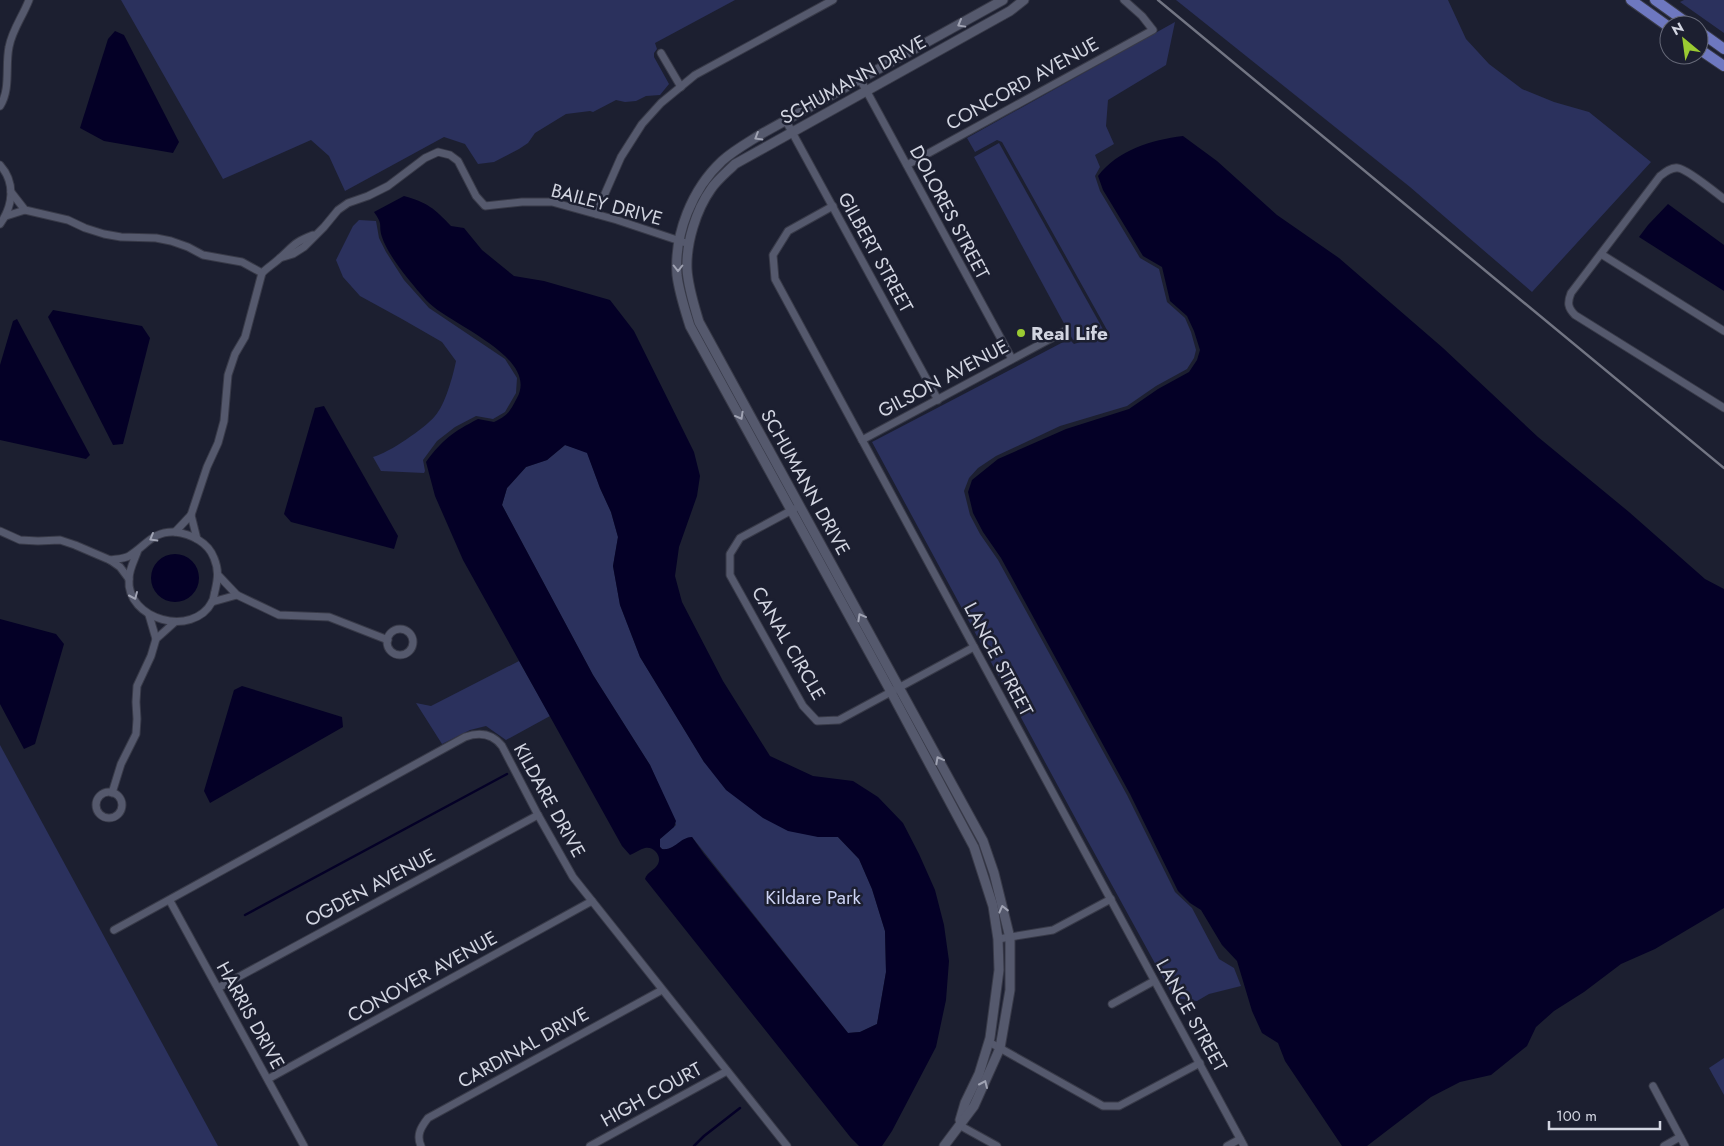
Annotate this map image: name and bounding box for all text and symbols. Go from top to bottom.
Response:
north arrow [1659,15,1709,65]
text: N [1668,17,1687,40]
one-way arrow [957,18,966,28]
street label: SCHUMANN DRIVE [775,28,931,131]
street label: CONCORD AVENUE [941,30,1103,137]
one-way arrow [754,130,763,140]
street label: DOLORES STREET [903,141,996,284]
street label: BAILEY DRIVE [548,177,665,232]
street label: GILBERT STREET [831,187,920,317]
one-way arrow [673,264,683,272]
place label: Real Life [1031,320,1108,347]
marker: Real Life [1015,327,1027,339]
street label: GILSON AVENUE [873,333,1013,424]
street label: SCHUMANN DRIVE [754,404,857,560]
one-way arrow [733,411,743,420]
one-way arrow [149,532,158,542]
street label: CANAL CIRCLE [745,581,832,705]
one-way arrow [127,591,138,600]
street label: LANCE STREET [957,598,1040,721]
one-way arrow [858,614,868,623]
street label: KILDARE DRIVE [507,738,592,862]
one-way arrow [935,756,945,765]
street label: OGDEN AVENUE [300,842,440,933]
park label: Kildare Park [765,884,861,911]
one-way arrow [998,904,1009,913]
street label: CONOVER AVENUE [343,924,502,1029]
street label: LANCE STREET [1149,954,1234,1077]
street label: HARRIS DRIVE [210,956,291,1074]
street label: CARDINAL DRIVE [453,1000,594,1095]
street label: HIGH COURT [596,1055,707,1133]
one-way arrow [977,1080,987,1089]
scale bar [1549,1098,1660,1130]
text: 100 m [1556,1105,1597,1127]

